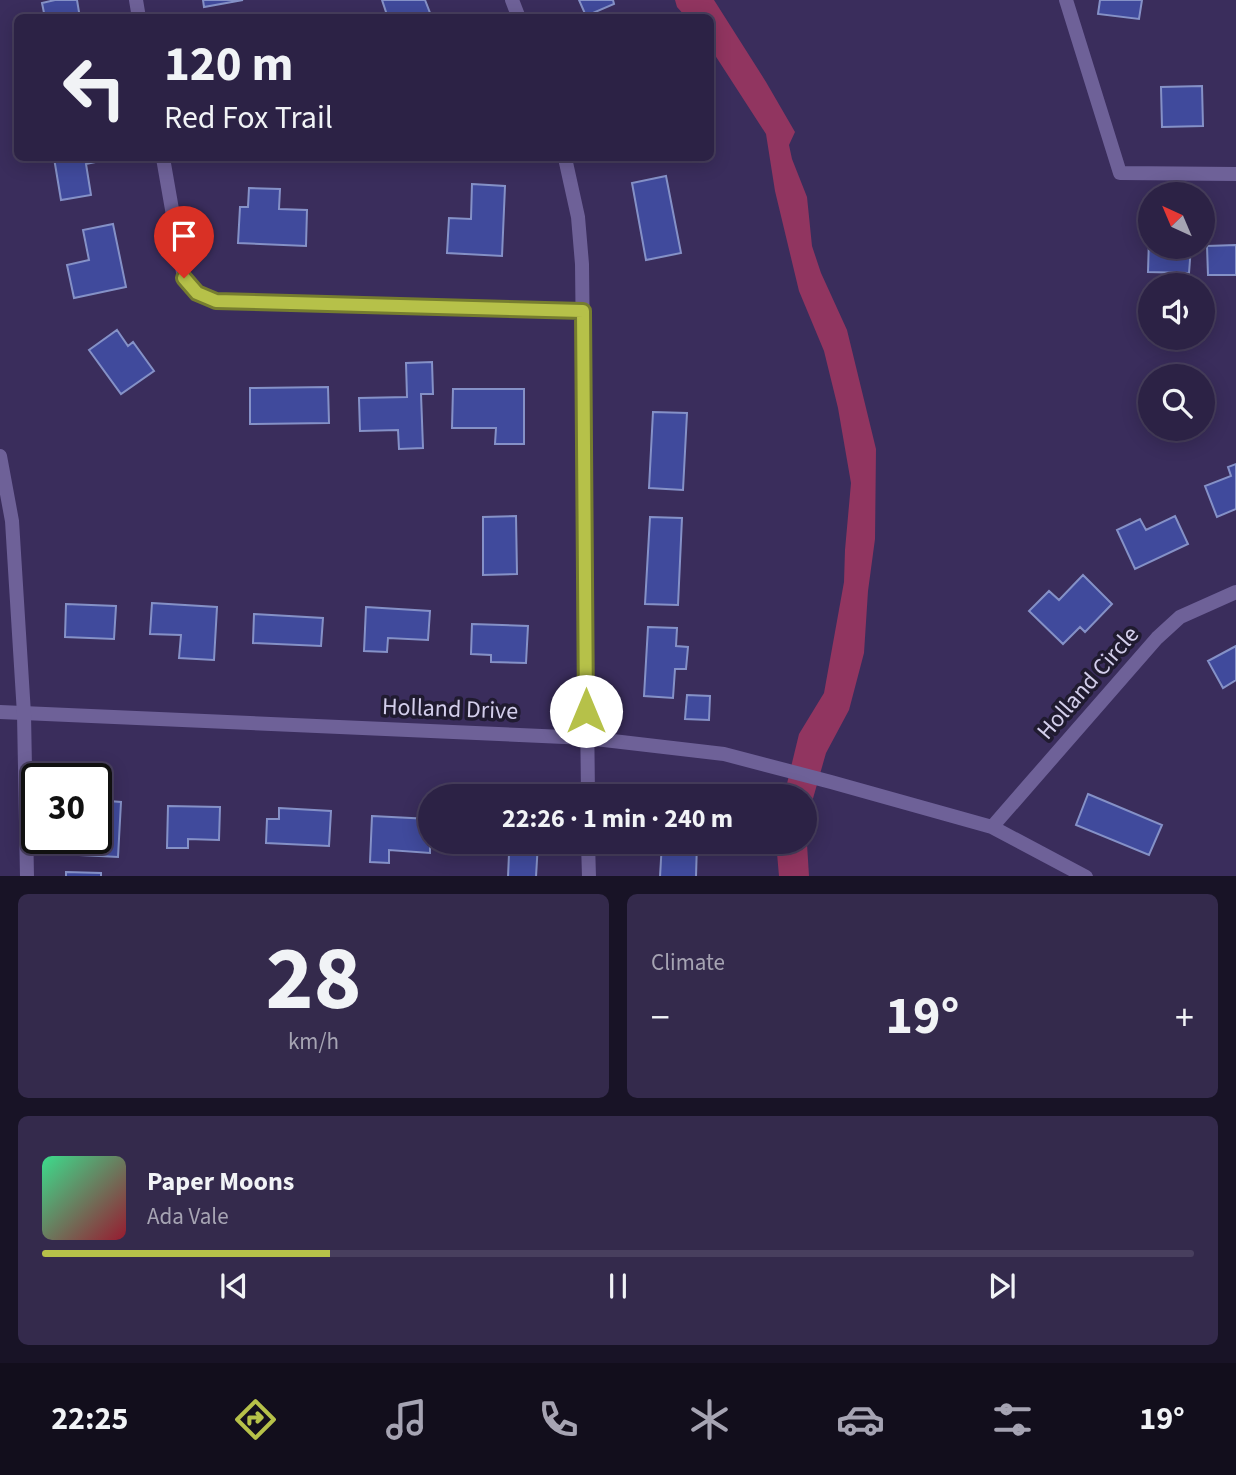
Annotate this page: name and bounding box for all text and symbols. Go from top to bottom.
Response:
text: 120 m [164,30,293,100]
icon: left [49,42,140,133]
text: Red Fox Trail [164,95,333,141]
north arrow [1138,182,1214,259]
map controls [1138,182,1215,441]
pin [154,206,214,278]
icon: arrive [165,217,203,255]
button: sound [1138,273,1215,350]
button: search [1138,364,1215,441]
street label: Holland Circle [1029,618,1147,748]
position arrow [549,674,623,748]
street label: Holland Drive [381,689,519,729]
speed limit sign: 30 [21,763,112,854]
text: 22:26 · 1 min · 240 m [502,800,733,837]
text: 28 [265,915,362,1044]
text: Climate [651,946,725,979]
text: 19° [886,980,959,1054]
text: − [651,991,670,1045]
text: + [1175,991,1194,1045]
text: km/h [288,1025,339,1058]
text: Paper Moons [147,1163,294,1200]
text: Ada Vale [147,1200,229,1233]
icon: previous [215,1267,253,1305]
icon: pause [599,1267,637,1305]
icon: next [983,1267,1021,1305]
icon: directions [231,1395,280,1444]
icon: music [382,1395,431,1444]
icon: phone [534,1395,583,1444]
icon: climate [685,1395,734,1444]
icon: car [836,1395,885,1444]
icon: filters [988,1395,1037,1444]
text: 22:25 [51,1396,128,1442]
text: 19° [1139,1396,1185,1442]

